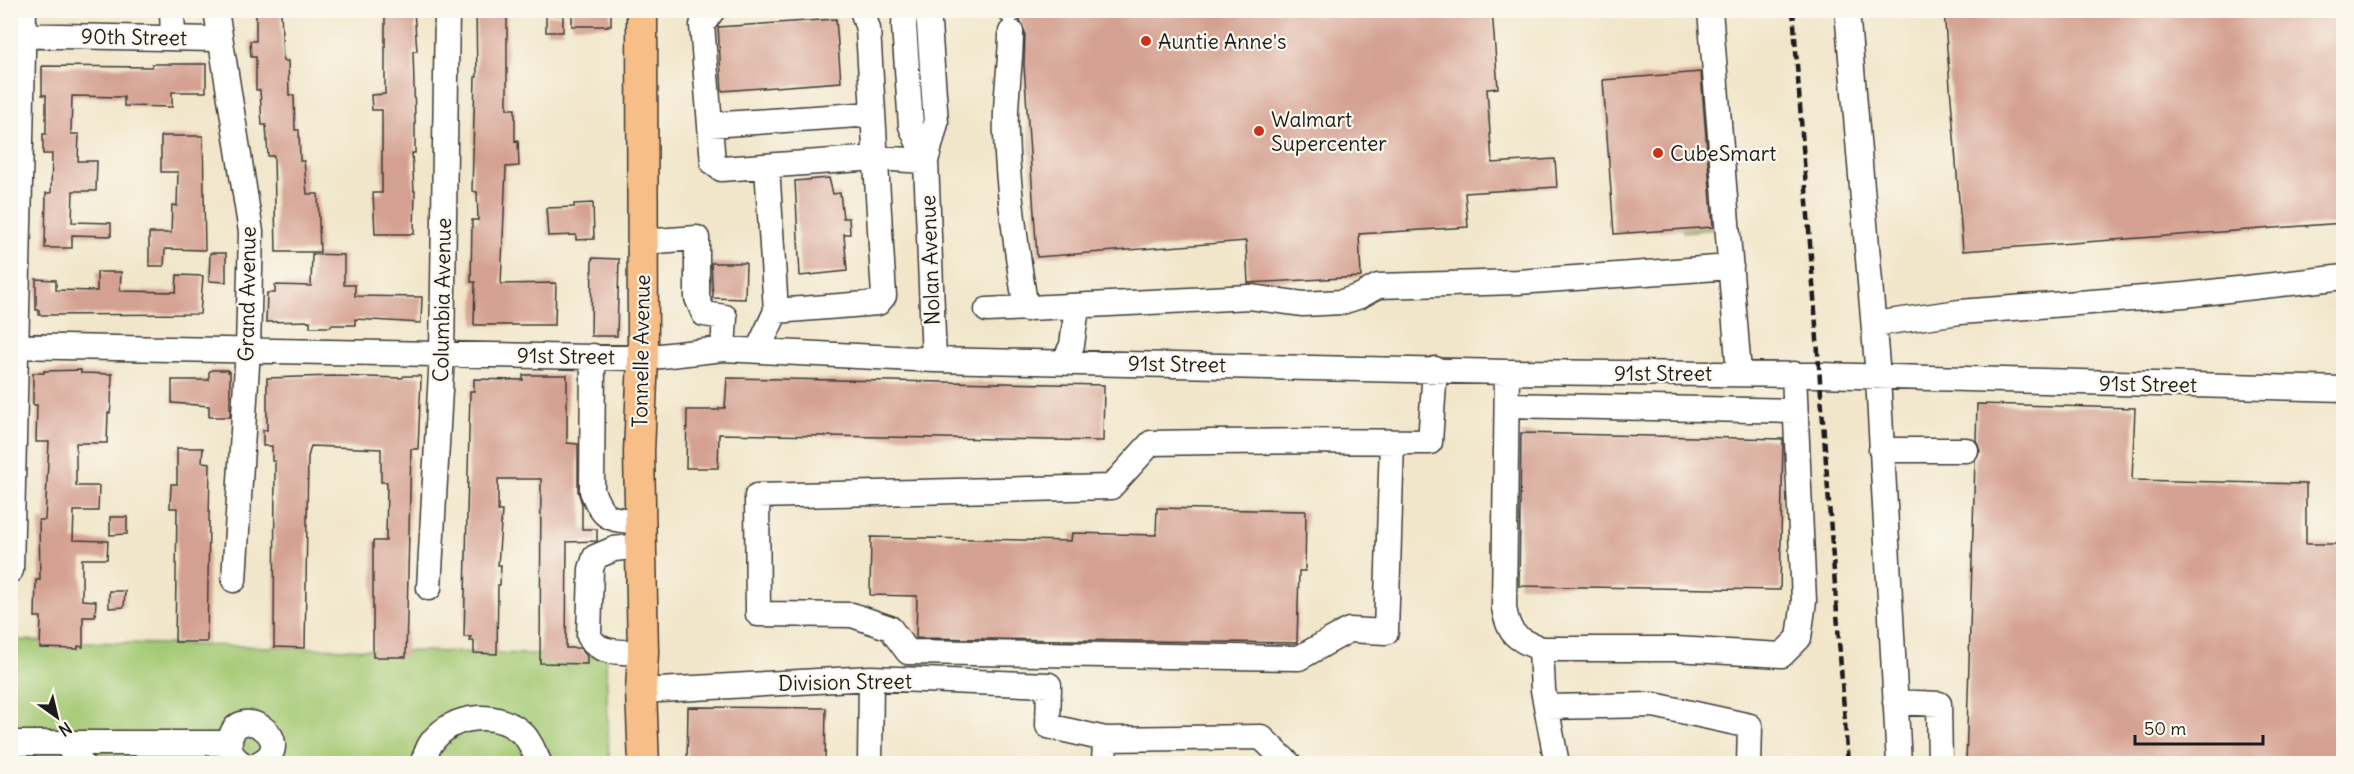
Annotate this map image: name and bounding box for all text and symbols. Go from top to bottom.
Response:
street label: 90th Street [81,23,187,51]
place label: Auntie Anne's [1158,28,1286,55]
marker: Auntie Anne's [1139,34,1153,48]
place label: Walmart Supercenter [1271,106,1387,157]
marker: Walmart Supercenter [1252,124,1266,138]
place label: CubeSmart [1670,140,1776,167]
marker: CubeSmart [1651,146,1665,160]
street label: Nolan Avenue [914,194,946,326]
street label: Columbia Avenue [427,218,457,382]
street label: Grand Avenue [232,226,262,362]
street label: Tonnelle Avenue [626,274,656,428]
street label: 91st Street [517,342,615,370]
street label: 91st Street [1128,350,1226,378]
street label: 91st Street [1614,360,1712,387]
street label: 91st Street [2099,370,2197,398]
street label: Division Street [778,667,912,697]
north arrow [27,687,87,747]
scale bar [2135,708,2262,746]
text: 50 m [2144,717,2186,740]
text: N [55,718,76,741]

